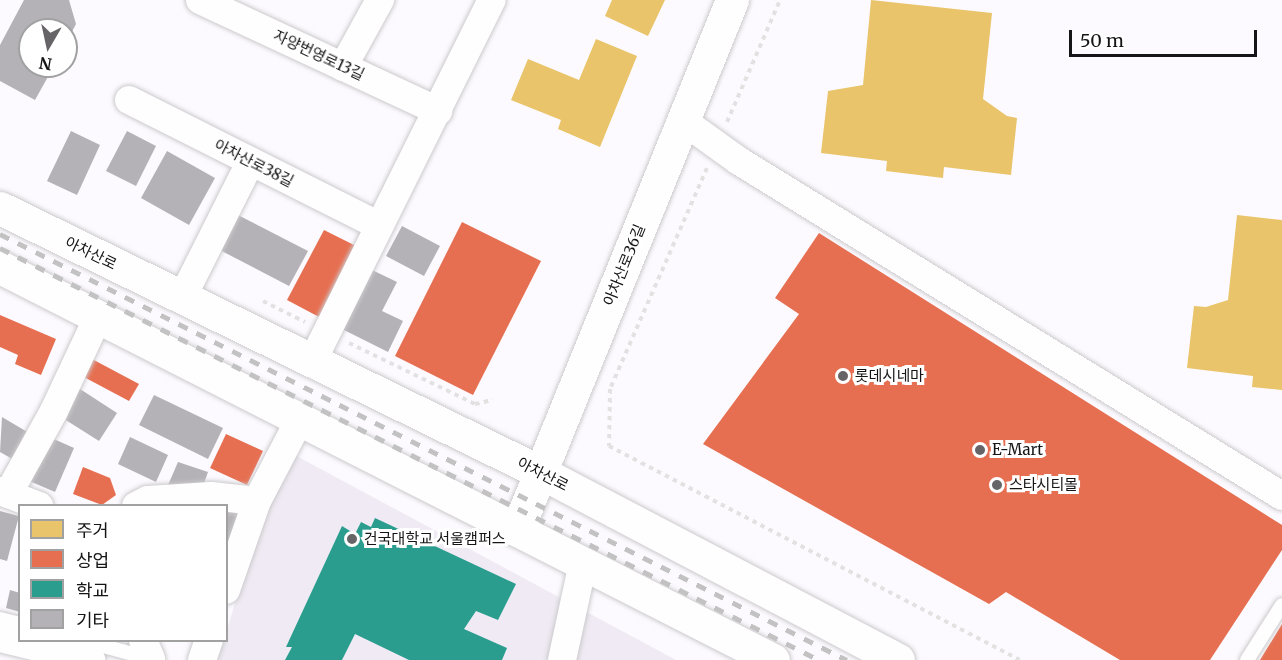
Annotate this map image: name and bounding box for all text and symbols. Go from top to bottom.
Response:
north arrow [18,18,78,78]
scale bar [1072,18,1260,56]
street label: 자양번영로13길 [271,26,367,84]
text: 50 m [1080,29,1124,52]
text: N [38,53,53,75]
street label: 아차산로38길 [211,135,297,191]
street label: 아차산로36길 [599,222,649,308]
street label: 아차산로 [62,233,120,273]
place label: 롯데시네마 [855,367,924,385]
marker: 롯데시네마 [836,369,850,383]
place label: E-Mart [992,441,1043,459]
marker: E-Mart [973,443,987,457]
street label: 아차산로 [514,453,572,495]
place label: 스타시티몰 [1009,476,1078,494]
marker: 스타시티몰 [990,478,1004,492]
legend [18,504,228,642]
text: 주거 [76,519,109,542]
place label: 건국대학교 서울캠퍼스 [364,530,506,548]
marker: 건국대학교 서울캠퍼스 [345,532,359,546]
text: 상업 [76,549,109,572]
text: 학교 [76,579,109,602]
text: 기타 [76,609,109,632]

